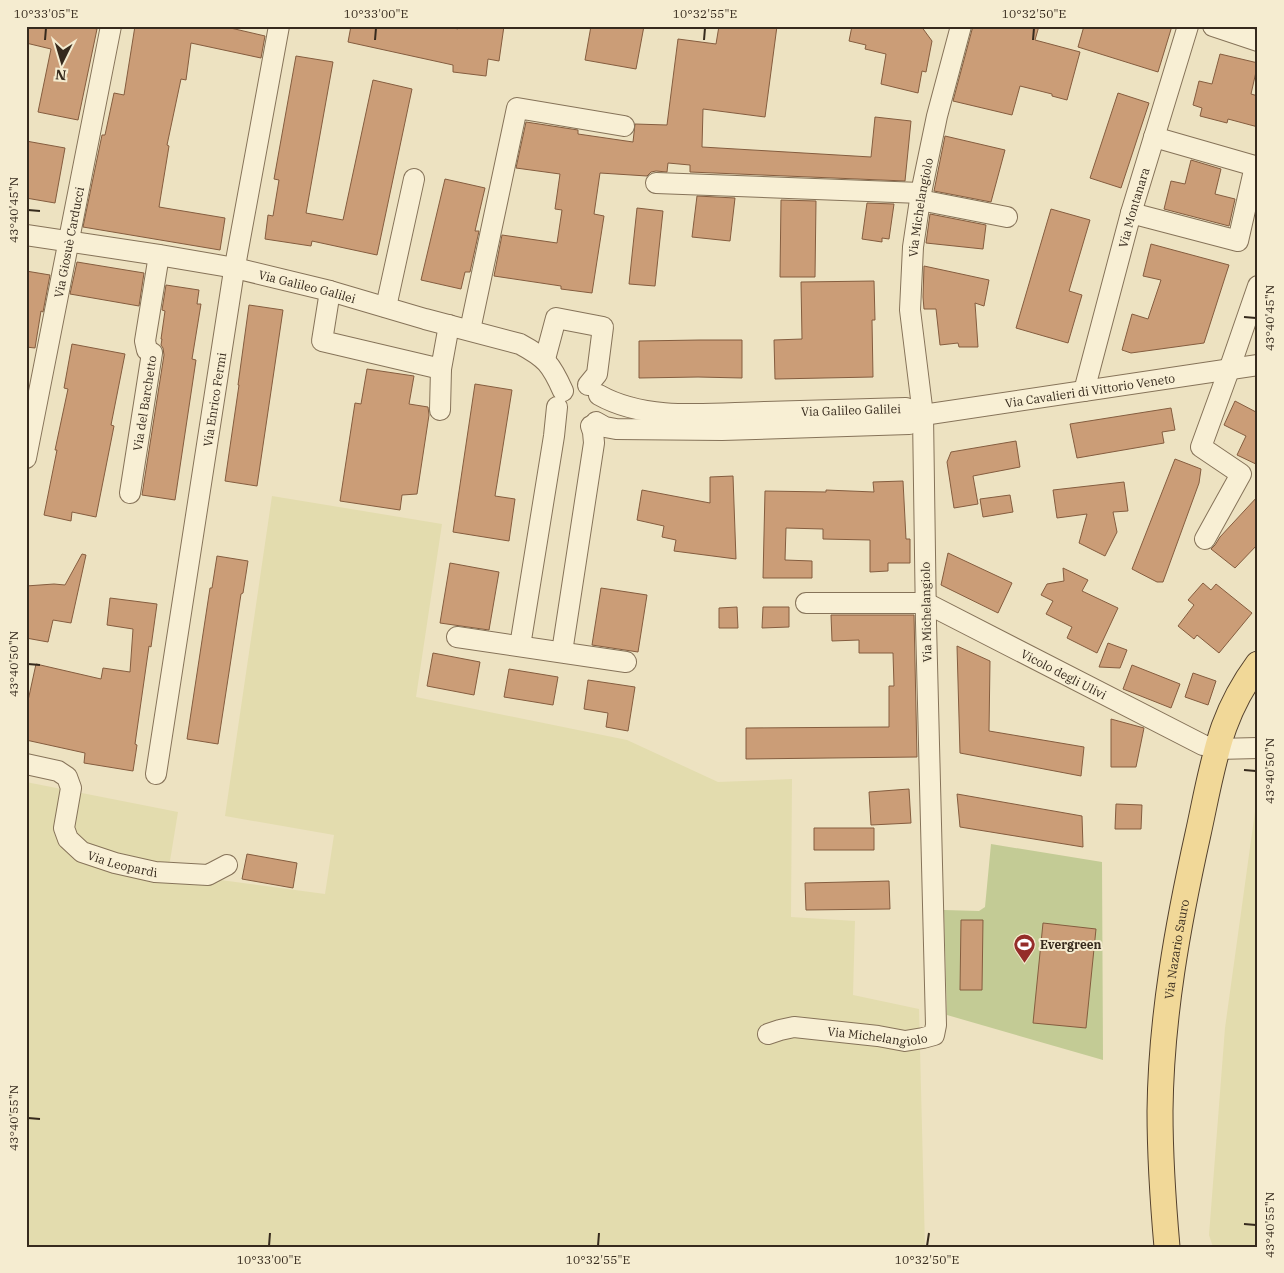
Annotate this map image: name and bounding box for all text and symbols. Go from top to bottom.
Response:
text: 10°33'05"E [14,6,78,21]
text: 10°33'00"E [344,6,408,21]
text: 10°32'55"E [673,6,737,21]
text: 10°32'50"E [1002,6,1066,21]
north arrow [38,38,88,88]
text: N [55,66,67,84]
street label: Via Michelangiolo [905,156,936,257]
street label: Via Montanara [1115,165,1152,249]
text: 43°40'45"N [6,177,21,243]
street label: Via Giosuè Carducci [50,185,87,299]
street label: Via Galileo Galilei [257,266,358,306]
text: 43°40'45"N [1262,285,1277,351]
street label: Via Enrico Fermi [199,351,229,448]
street label: Via del Barchetto [129,354,159,452]
street label: Via Cavalieri di Vittorio Veneto [1004,370,1176,410]
street label: Via Galileo Galilei [801,401,901,419]
street label: Via Michelangiolo [918,561,934,662]
text: 43°40'50"N [6,631,21,697]
street label: Vicolo degli Ulivi [1018,645,1110,702]
text: 43°40'50"N [1262,738,1277,804]
street label: Via Leopardi [86,847,158,880]
street label: Via Nazario Sauro [1161,898,1192,1000]
sports icon: Evergreen [1012,932,1036,963]
place label: Evergreen [1040,937,1102,952]
street label: Via Michelangiolo [827,1023,929,1049]
text: 43°40'55"N [6,1085,21,1151]
text: 43°40'55"N [1262,1192,1277,1258]
text: 10°33'00"E [237,1252,301,1267]
text: 10°32'55"E [566,1252,630,1267]
text: 10°32'50"E [895,1252,959,1267]

